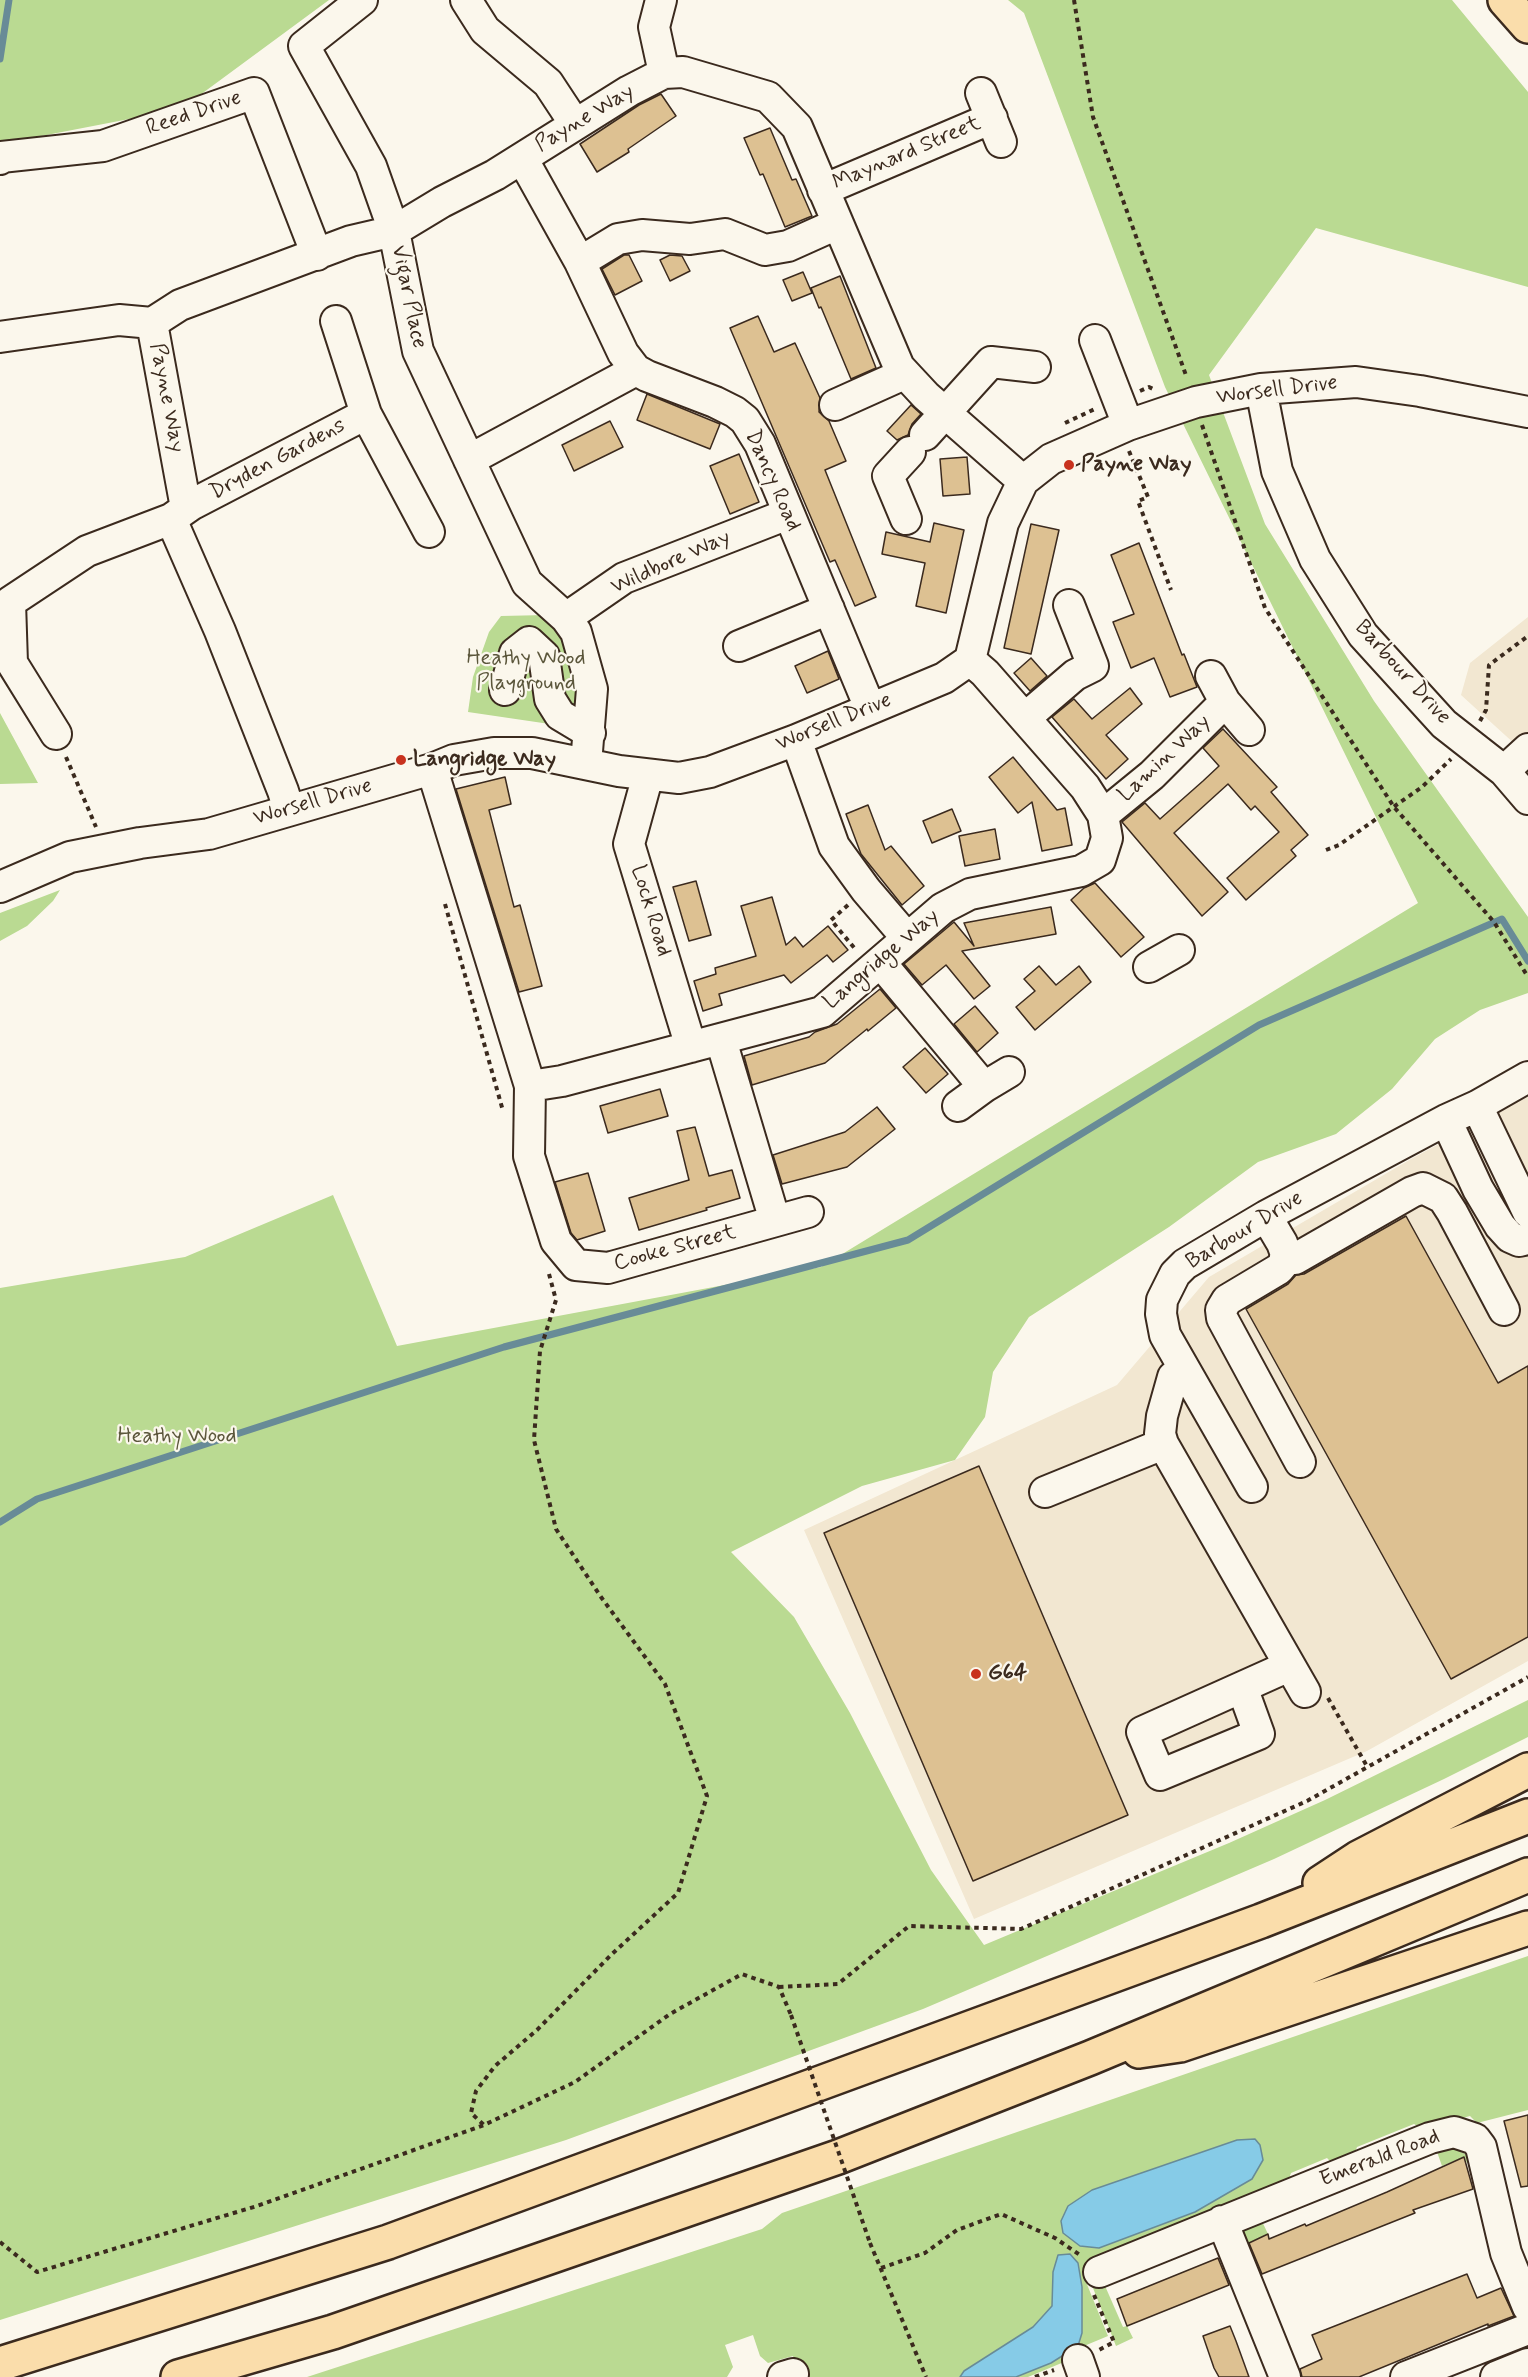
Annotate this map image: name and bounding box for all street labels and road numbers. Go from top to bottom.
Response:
street label: Payne Way [531,79,639,159]
street label: Reed Drive [143,85,245,143]
street label: Maynard Street [829,111,985,197]
street label: Vigar Place [384,243,432,351]
street label: Payne Way [142,341,190,455]
street label: Worsell Drive [1215,370,1339,412]
street label: Dryden Gardens [206,413,350,507]
street label: Dancy Road [738,426,806,536]
street label: Wildbore Way [607,525,735,601]
street label: Barbour Drive [1348,615,1456,731]
street label: Worsell Drive [772,688,896,758]
street label: Lamin Way [1113,710,1217,808]
street label: Worsell Drive [251,773,375,833]
street label: Lock Road [624,862,676,960]
street label: Langridge Way [819,904,945,1016]
street label: Barbour Drive [1182,1186,1308,1276]
street label: Cooke Street [611,1220,739,1278]
street label: Emerald Road [1316,2124,1444,2194]

